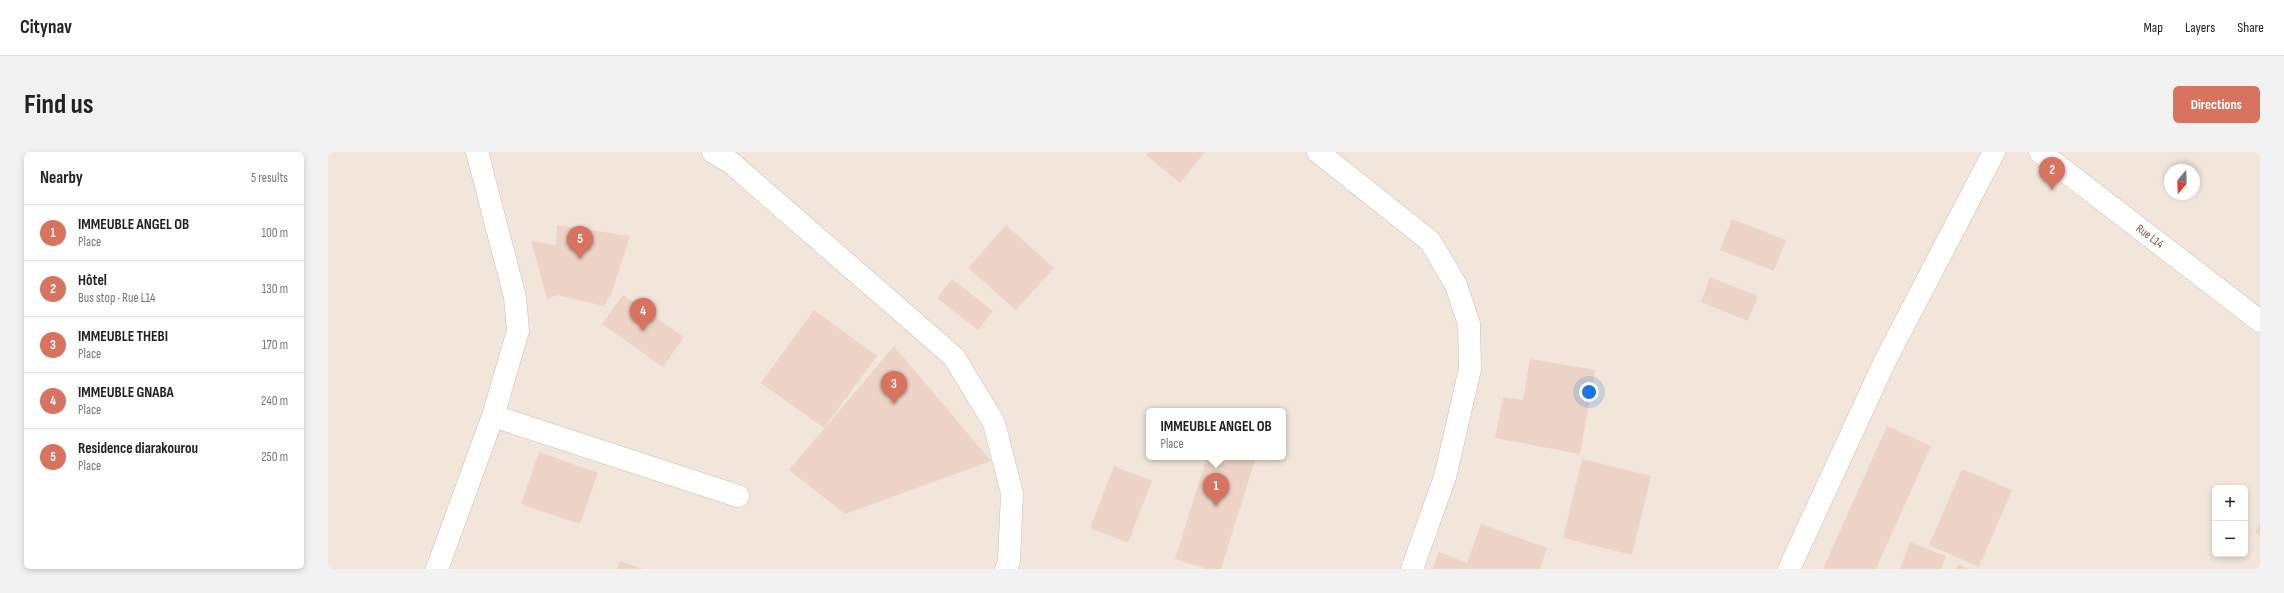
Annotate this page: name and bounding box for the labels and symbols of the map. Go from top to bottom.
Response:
pin: 2 [2039,157,2065,190]
north arrow [2164,164,2200,200]
street label: Rue L14 [2133,221,2167,252]
pin: 5 [567,226,593,259]
pin: 4 [630,298,656,331]
pin: 3 [881,371,907,404]
your location [1579,382,1599,402]
pin: 1 [1203,473,1229,506]

